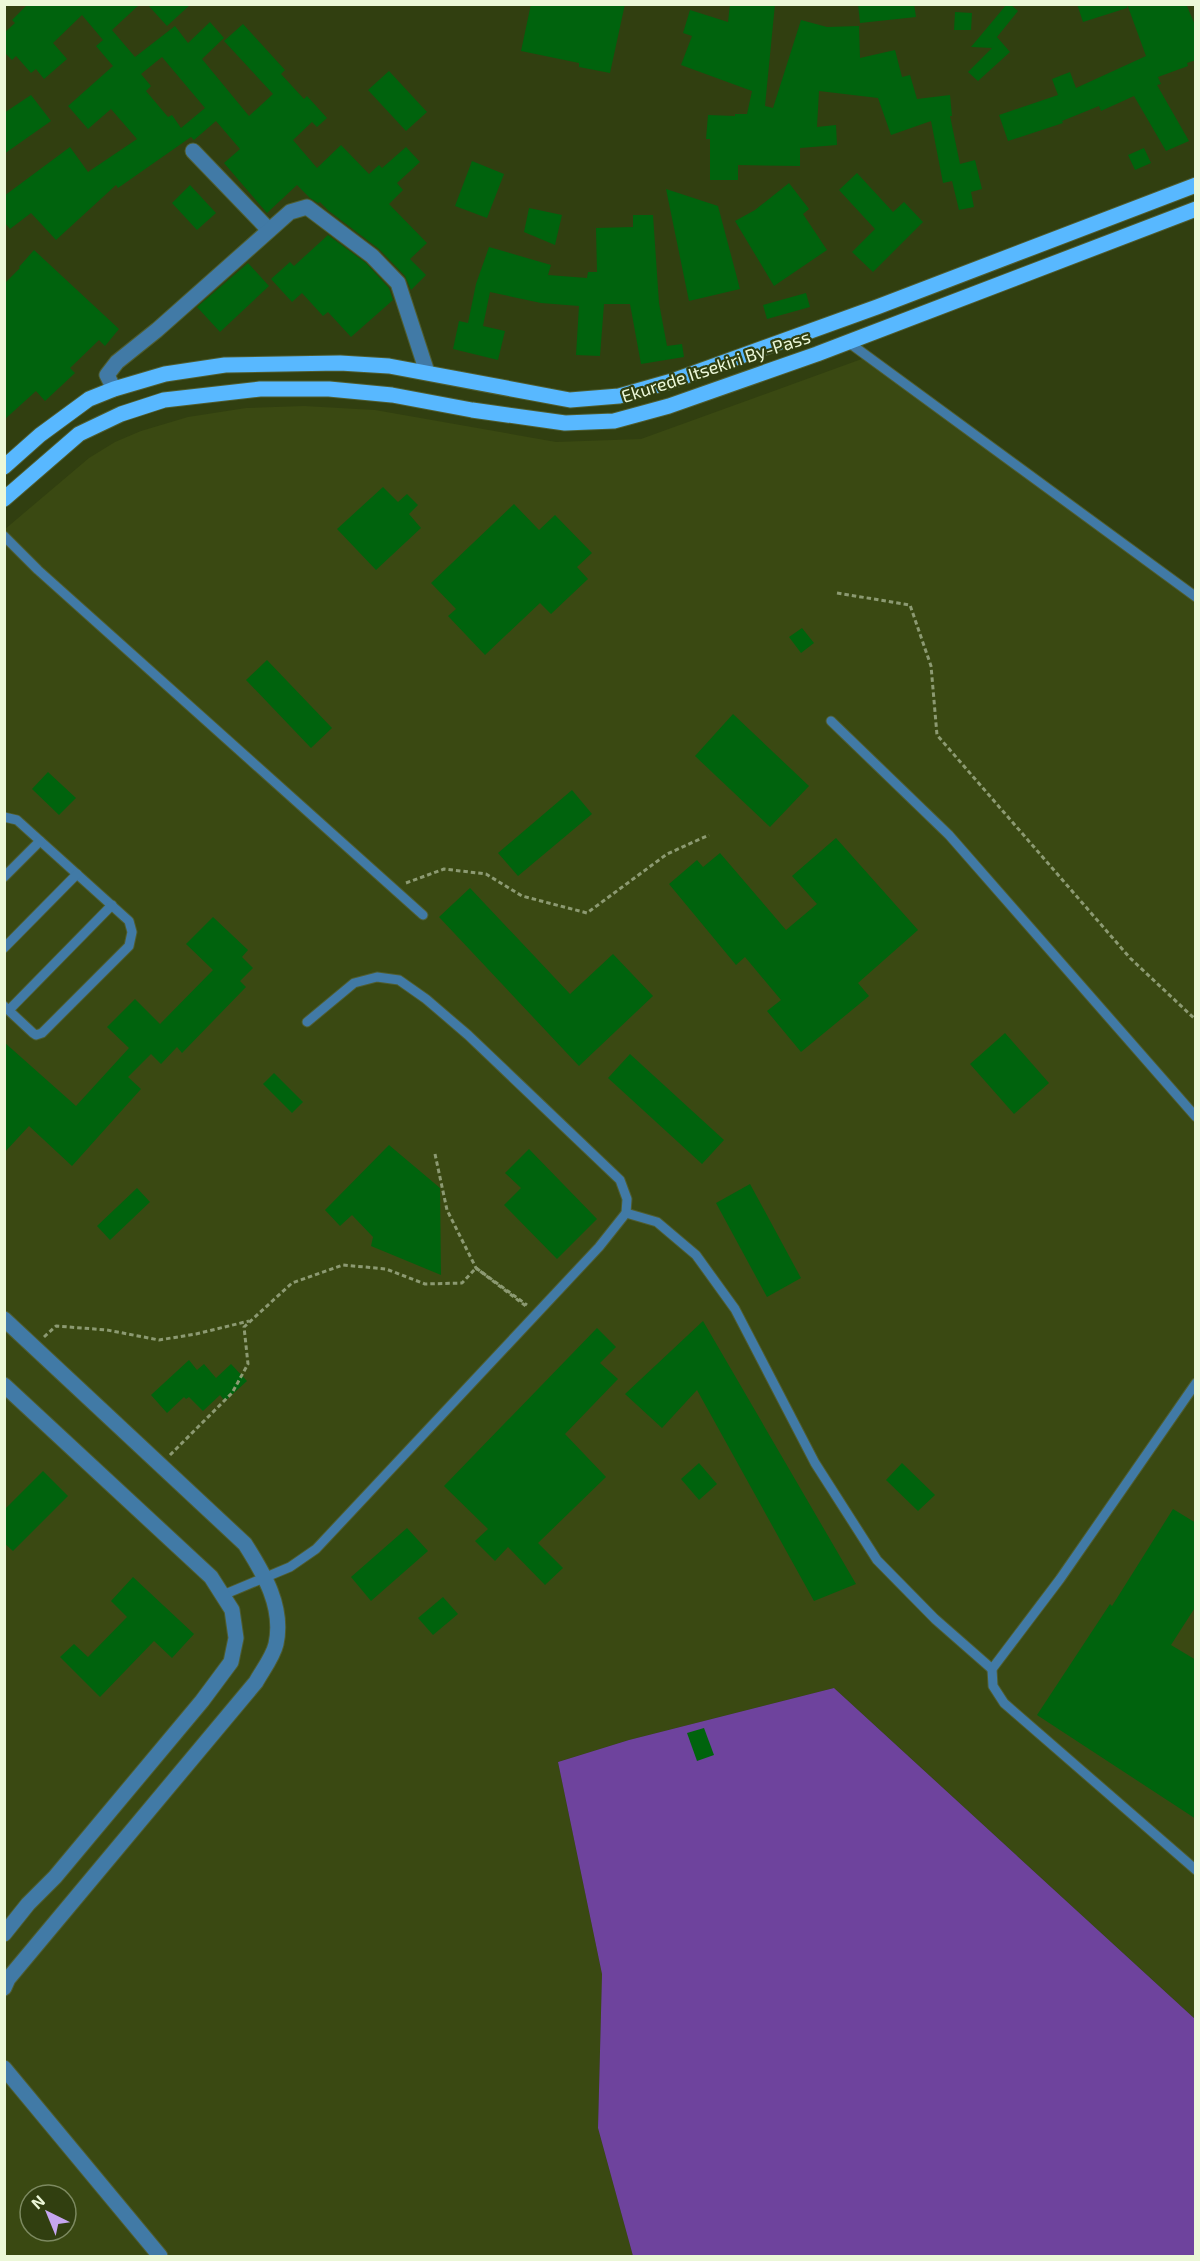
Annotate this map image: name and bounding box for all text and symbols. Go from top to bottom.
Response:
street label: Ekurede Itsekiri By-Pass [618,325,813,407]
north arrow [18,2183,78,2243]
text: N [27,2191,48,2213]

